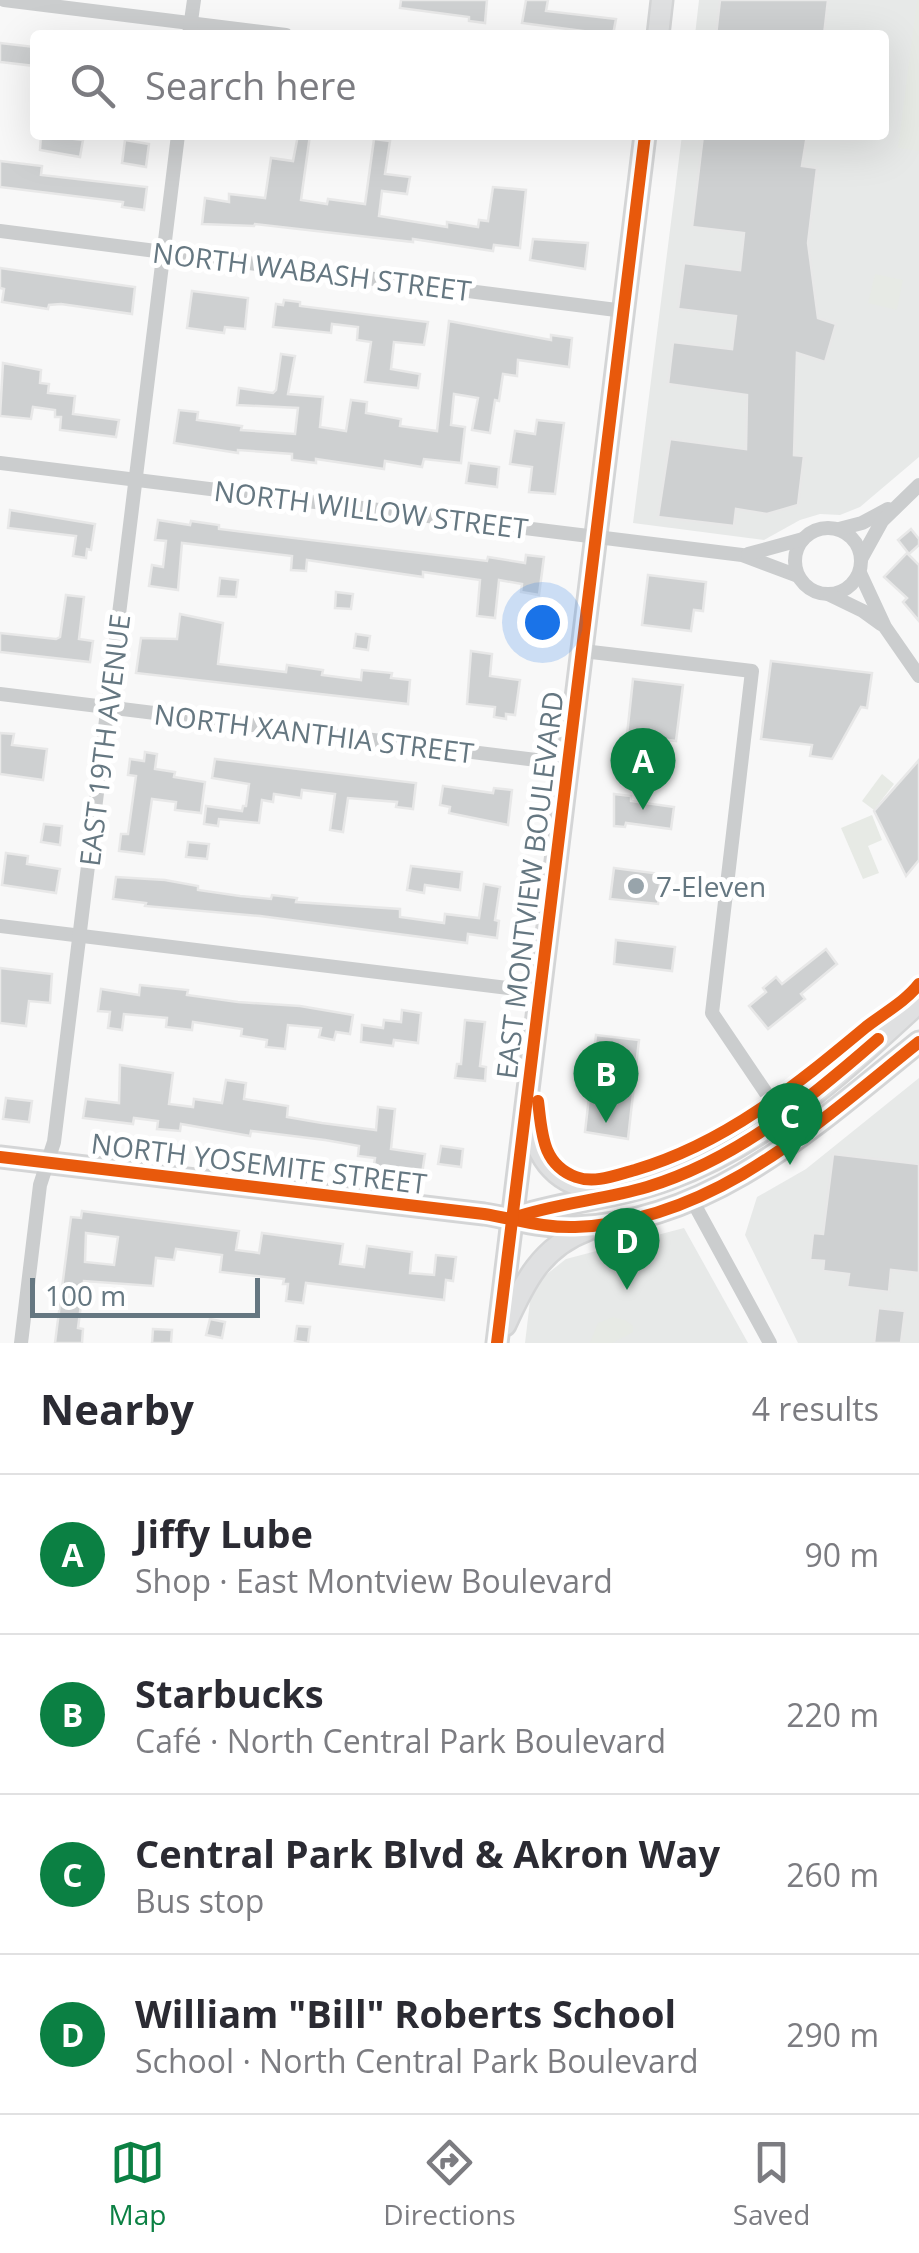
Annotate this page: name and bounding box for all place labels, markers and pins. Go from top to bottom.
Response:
pin: A [610,728,676,810]
place label: 7-Eleven [656,867,766,905]
marker: 7-Eleven [625,875,647,897]
pin: B [574,1040,638,1123]
pin: C [758,1082,822,1165]
pin: D [594,1208,660,1290]

